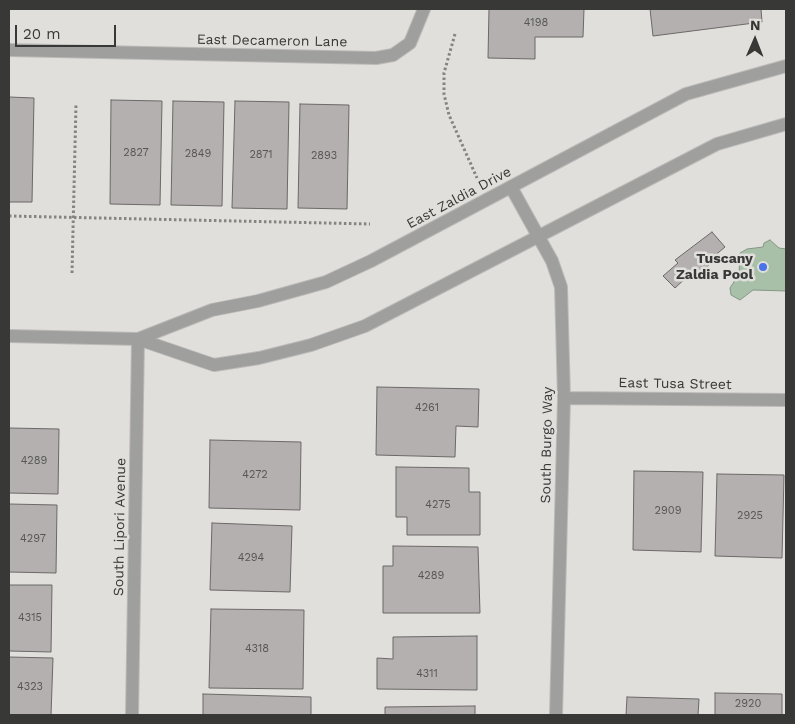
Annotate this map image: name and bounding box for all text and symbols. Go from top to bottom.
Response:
scale bar [18,15,119,47]
north arrow [730,15,780,65]
house number: 4198 [524,16,548,30]
text: N [750,17,761,33]
text: 20 m [23,25,61,43]
street label: East Decameron Lane [197,31,347,51]
house number: 2827 [123,146,149,160]
house number: 2849 [185,147,211,161]
house number: 2871 [249,148,273,162]
house number: 2893 [311,149,337,163]
street label: East Zaldia Drive [404,163,514,233]
place label: Tuscany Zaldia Pool [676,251,753,284]
marker: Tuscany Zaldia Pool [757,261,769,273]
street label: East Tusa Street [618,375,732,393]
street label: South Burgo Way [538,387,556,503]
house number: 4261 [415,401,439,415]
house number: 4289 [21,454,47,468]
street label: South Lipori Avenue [110,458,130,596]
house number: 4272 [242,468,268,482]
house number: 4275 [425,498,451,512]
house number: 2909 [655,504,681,518]
house number: 2925 [737,509,763,523]
house number: 4297 [20,532,46,546]
house number: 4294 [238,551,264,565]
house number: 4289 [418,569,444,583]
house number: 4315 [18,611,42,625]
house number: 4318 [245,642,269,656]
house number: 4311 [416,667,438,681]
house number: 4323 [17,680,43,694]
house number: 2920 [735,697,761,711]

